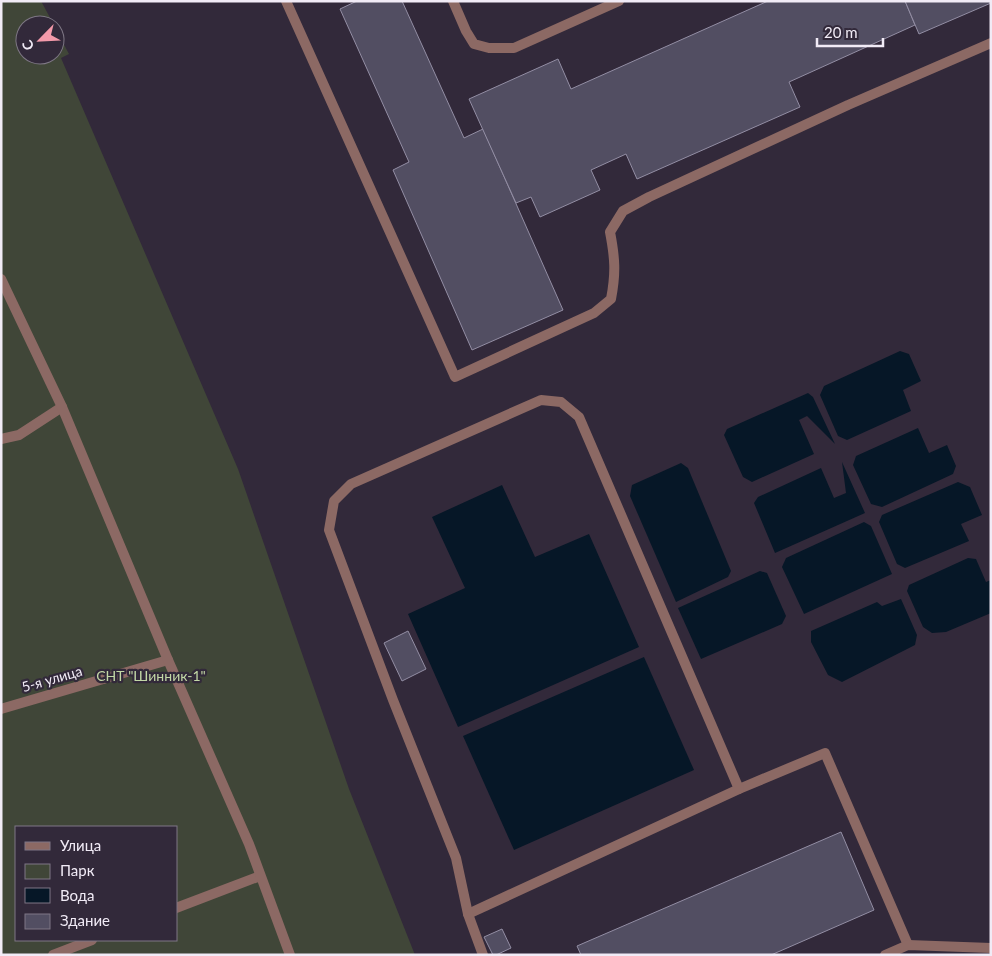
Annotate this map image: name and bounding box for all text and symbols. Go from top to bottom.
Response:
north arrow [15,15,65,65]
scale bar [817,15,883,47]
text: 20 m [824,23,858,41]
text: С [18,37,37,53]
street label: 5-я улица [20,662,84,695]
park label: СНТ "Шинник-1" [96,667,206,684]
legend [15,826,178,941]
text: Улица [60,836,101,854]
text: Парк [60,861,95,879]
text: Вода [60,886,95,904]
text: Здание [60,911,110,929]

